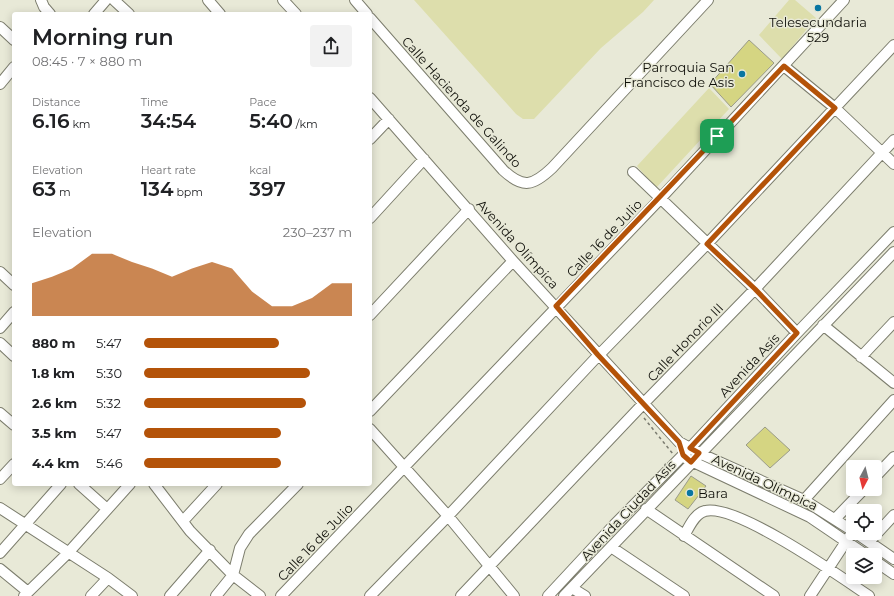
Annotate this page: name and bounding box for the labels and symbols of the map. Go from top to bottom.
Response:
marker: Telesecundaria 529 [813,3,823,13]
place label: Telesecundaria 529 [769,14,867,45]
street label: Calle Hacienda de Galindo [399,33,525,171]
place label: Parroquia San Francisco de Asis [623,59,734,90]
marker: Parroquia San Francisco de Asis [737,69,747,79]
pin [700,119,734,153]
street label: Avenida Olímpica [474,196,562,292]
street label: Calle 16 de Julio [563,196,645,280]
street label: Calle Honorio III [644,300,726,384]
street label: Avenida Asís [715,330,783,400]
street label: Avenida Olímpica [710,450,820,514]
street label: Avenida Ciudad Asís [577,456,679,564]
north arrow [846,460,882,496]
place label: Bara [698,485,728,501]
marker: Bara [685,488,695,498]
street label: Calle 16 de Julio [274,500,356,584]

